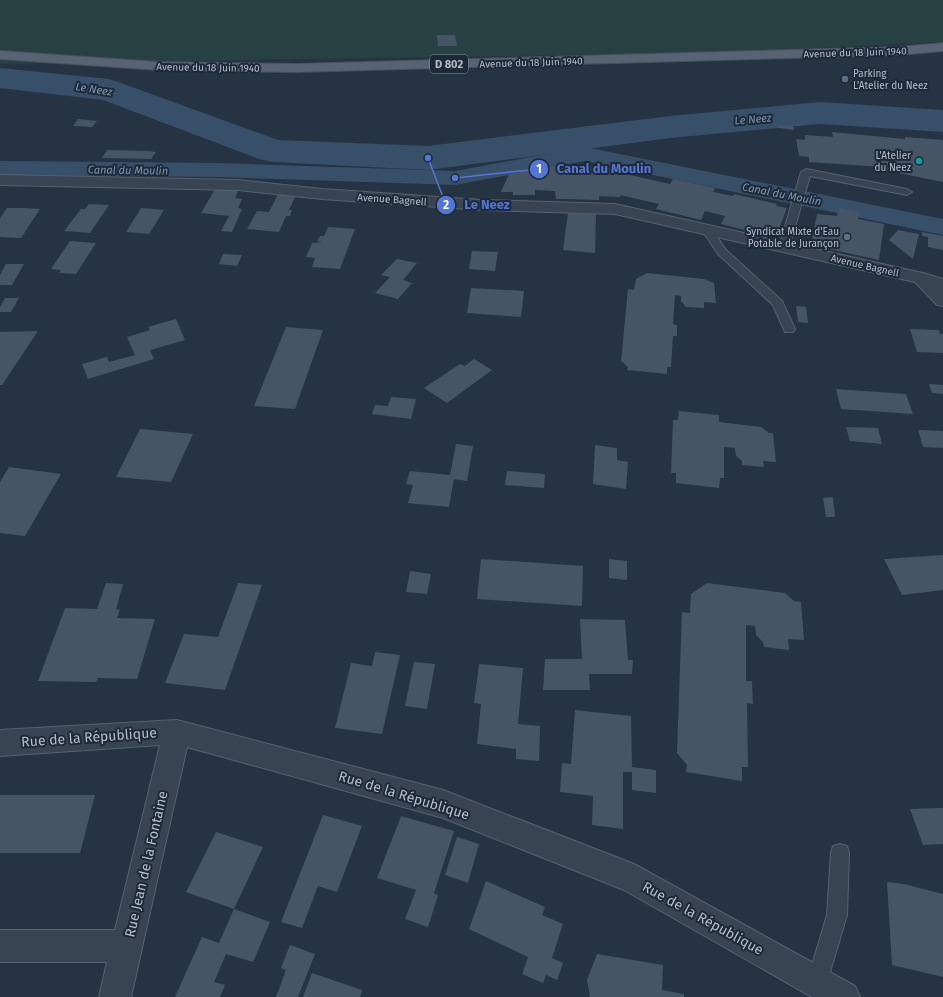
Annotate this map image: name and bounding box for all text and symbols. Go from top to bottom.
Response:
street label: Avenue du 18 Juin 1940 [803,45,907,61]
road number: D 802 [430,55,468,73]
street label: Avenue du 18 Juin 1940 [479,55,583,71]
street label: Avenue du 18 Juin 1940 [156,61,260,75]
place label: Parking L'Atelier du Neez [853,68,928,92]
marker: Parking L'Atelier du Neez [840,74,850,84]
water label: Le Neez [75,80,114,99]
water label: Le Neez [734,111,772,128]
place label: L'Atelier du Neez [875,150,912,174]
callout: Canal du Moulin [529,156,659,181]
marker: L'Atelier du Neez [914,156,924,166]
text: Canal du Moulin [557,161,651,176]
text: 1 [536,162,542,176]
water label: Canal du Moulin [88,163,168,178]
water label: Canal du Moulin [741,180,823,209]
street label: Avenue Bagnell [357,192,427,208]
callout: Le Neez [436,192,517,217]
text: Le Neez [464,197,510,212]
text: 2 [443,198,449,212]
place label: Syndicat Mixte d'Eau Potable de Jurançon [746,226,839,250]
marker: Syndicat Mixte d'Eau Potable de Jurançon [842,232,852,242]
street label: Avenue Bagnell [829,252,900,280]
street label: Rue de la République [21,724,157,751]
street label: Rue de la République [336,767,471,823]
street label: Rue Jean de la Fontaine [121,789,172,939]
street label: Rue de la République [639,878,766,959]

